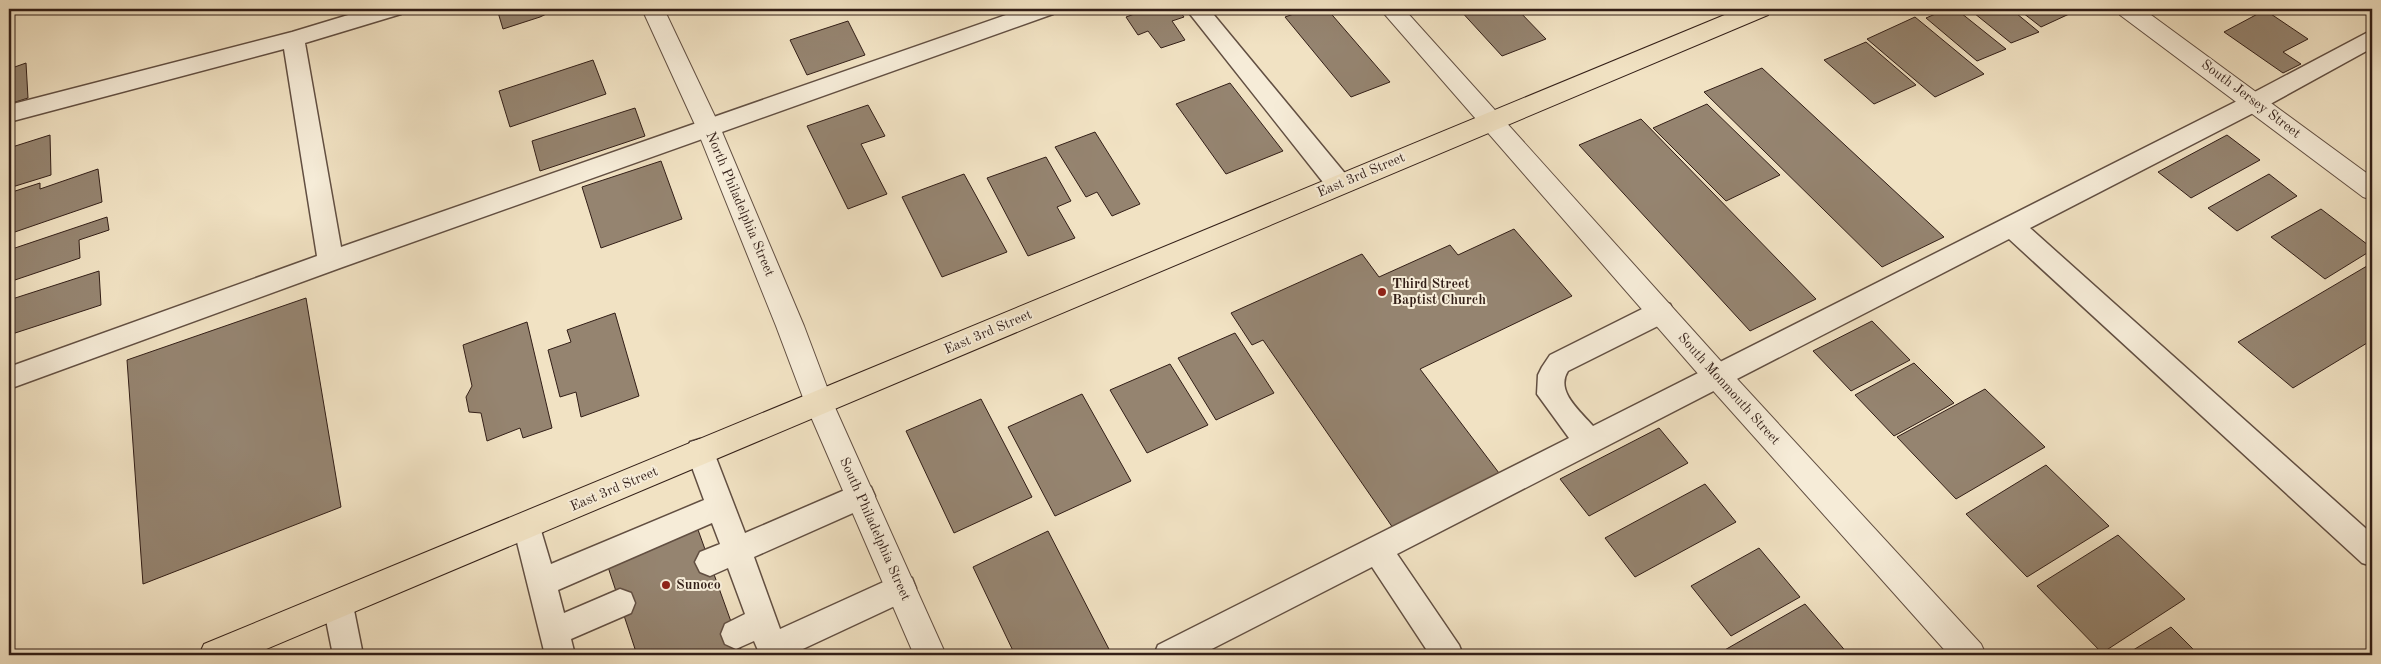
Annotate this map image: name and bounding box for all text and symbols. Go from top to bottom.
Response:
street label: South Jersey Street [2199,57,2303,141]
street label: North Philadelphia Street [703,130,777,278]
street label: East 3rd Street [1315,150,1407,200]
place label: Third Street Baptist Church [1392,277,1486,307]
marker: Third Street Baptist Church [1376,286,1388,298]
street label: East 3rd Street [942,307,1034,357]
street label: South Monmouth Street [1675,330,1783,448]
street label: South Philadelphia Street [837,455,913,603]
street label: East 3rd Street [568,464,660,514]
place label: Sunoco [676,578,721,592]
marker: Sunoco [660,579,672,591]

